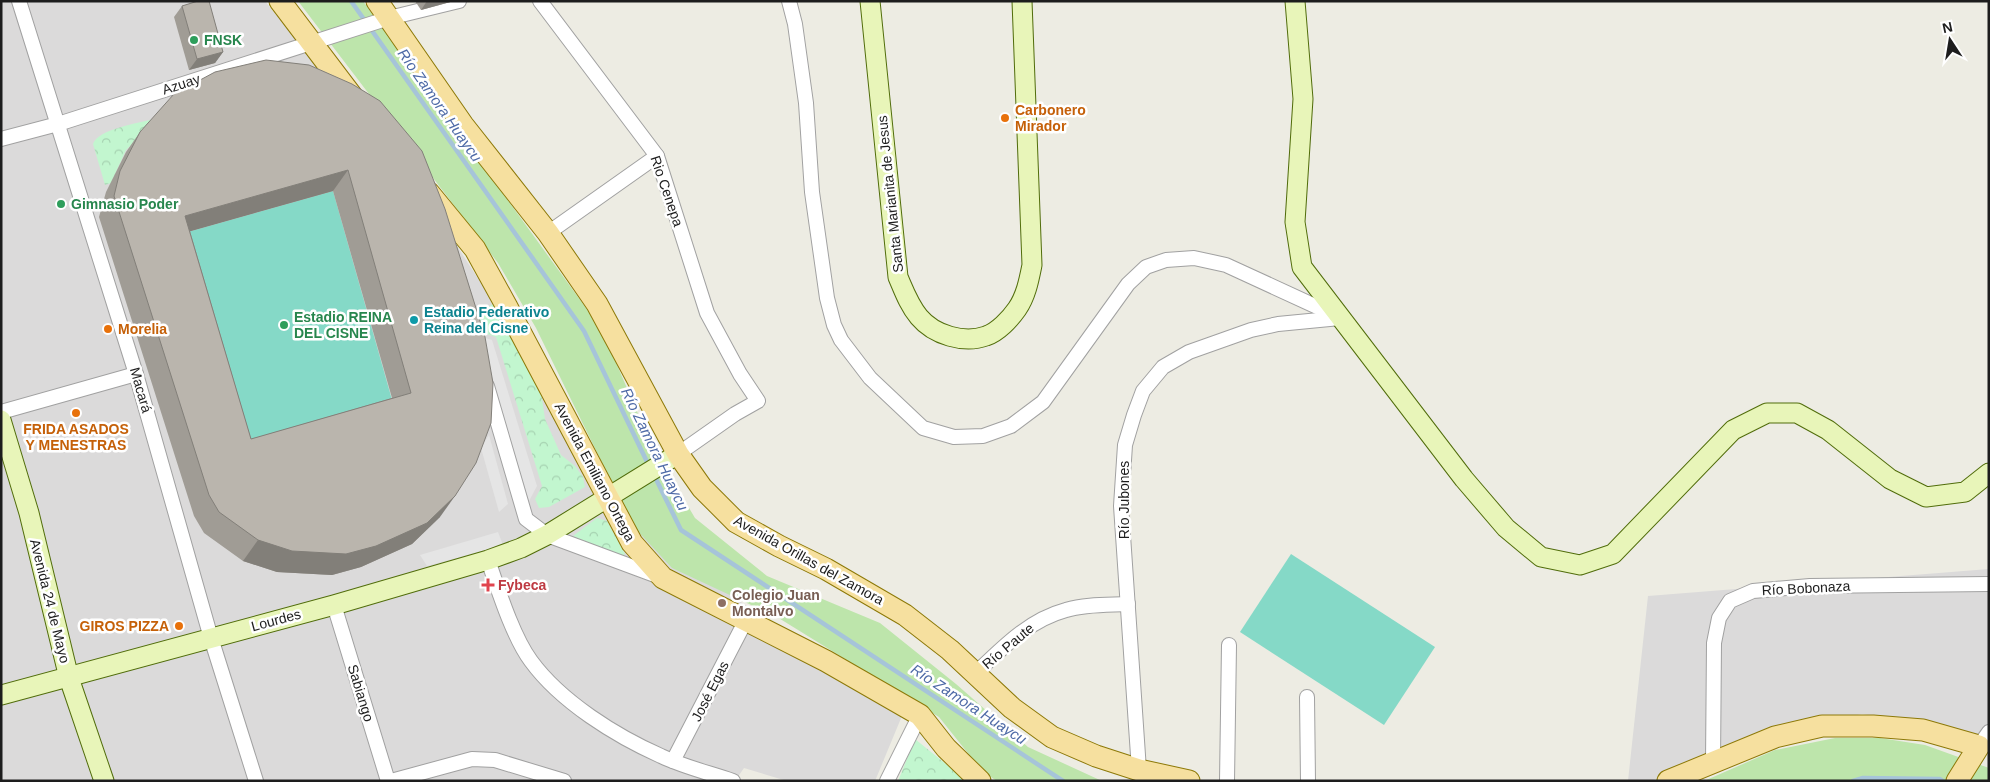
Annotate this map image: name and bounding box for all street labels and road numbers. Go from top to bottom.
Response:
street label: Azuay [160,70,202,98]
street label: Santa Marianita de Jesus [874,115,906,273]
street label: Rio Cenepa [647,153,687,229]
street label: Macará [127,365,155,415]
street label: Avenida Emiliano Ortega [552,400,638,544]
street label: Río Jubones [1116,461,1132,539]
street label: Avenida Orillas del Zamora [731,512,887,608]
street label: Avenida 24 de Mayo [27,537,73,665]
street label: Río Bobonaza [1761,578,1851,598]
street label: Lourdes [249,606,303,634]
street label: Río Paute [979,620,1037,672]
street label: José Egas [688,658,732,724]
street label: Sabiango [345,662,377,724]

